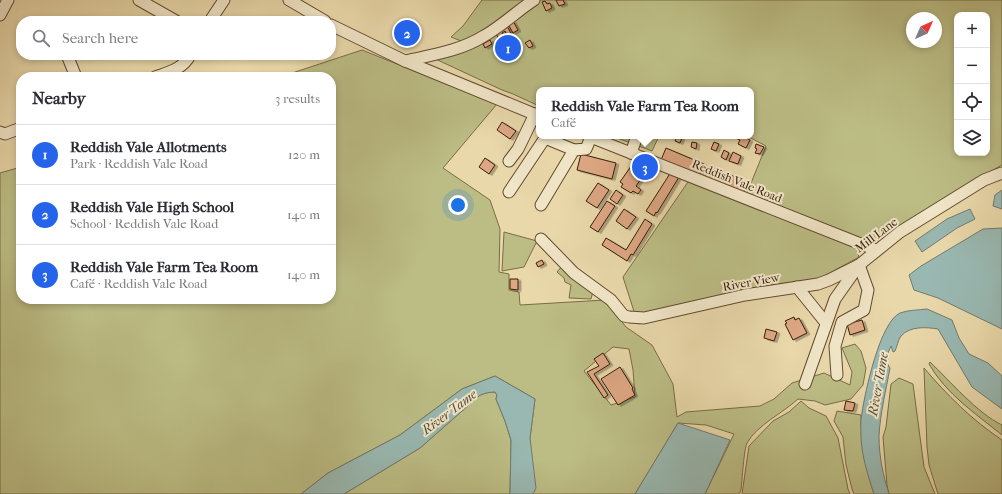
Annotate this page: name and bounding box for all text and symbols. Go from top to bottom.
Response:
north arrow [906,12,942,48]
map controls [954,12,990,156]
button: + [954,12,990,48]
search box [16,16,336,60]
pin: 2 [394,18,420,48]
icon: search [30,27,52,49]
text: Search here [62,29,138,47]
pin: 1 [495,33,521,63]
button: − [954,48,990,84]
button: locate [954,84,990,120]
popup [536,87,754,139]
text: Nearby [32,88,86,108]
text: 3 results [275,91,320,106]
text: Reddish Vale Farm Tea Room [551,97,739,115]
text: Café [551,115,576,130]
button: layers [954,120,990,156]
text: Reddish Vale Allotments [70,138,227,156]
text: 1 [43,147,47,162]
text: 120 m [288,147,320,162]
pin: 3 [632,152,658,182]
text: Park · Reddish Vale Road [70,156,208,171]
street label: Reddish Vale Road [690,157,784,206]
your location [448,195,468,215]
text: Reddish Vale High School [70,198,234,216]
text: 2 [42,207,48,222]
text: 140 m [287,207,320,222]
street label: Mill Lane [852,215,900,255]
text: School · Reddish Vale Road [70,216,218,231]
text: Reddish Vale Farm Tea Room [70,258,258,276]
text: 3 [42,267,48,282]
text: 140 m [287,267,320,282]
street label: River View [722,270,782,294]
text: Café · Reddish Vale Road [70,276,207,291]
water label: River Tame [865,350,891,418]
water label: River Tame [418,386,480,438]

